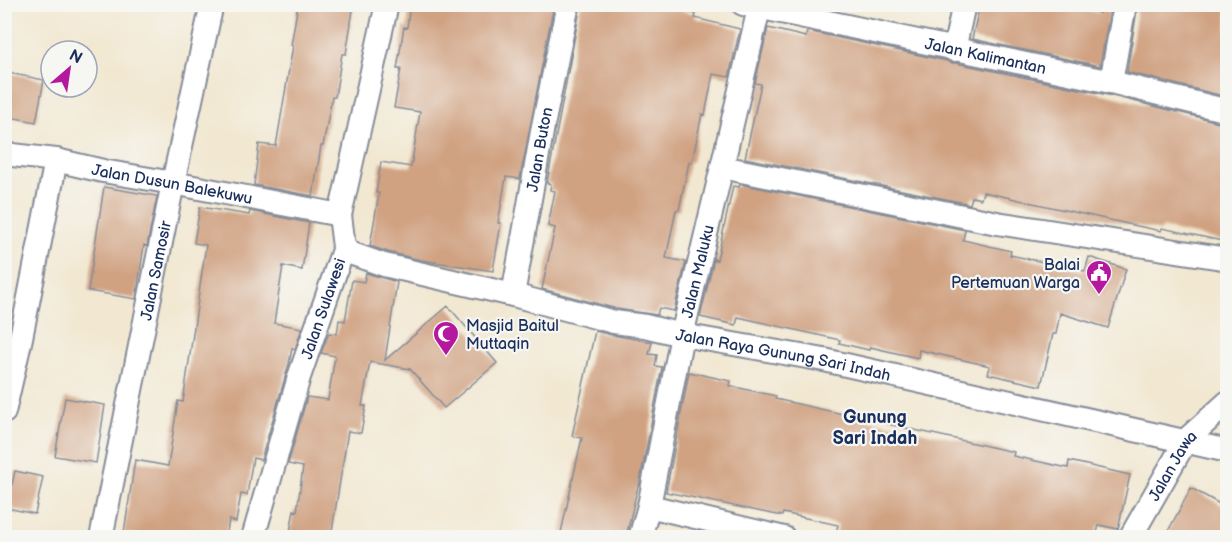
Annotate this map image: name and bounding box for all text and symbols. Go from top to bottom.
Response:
street label: Jalan Kalimantan [923,35,1048,79]
north arrow [39,39,99,99]
text: N [66,46,85,68]
street label: Jalan Buton [524,106,558,193]
street label: Jalan Dusun Balekuwu [90,161,254,209]
street label: Jalan Samosir [137,219,176,322]
street label: Jalan Maluku [678,223,719,320]
street label: Jalan Sulawesi [298,256,350,362]
place label: Balai Pertemuan Warga [951,256,1080,293]
public building icon: Balai Pertemuan Warga [1084,258,1114,296]
place label: Masjid Baitul Muttaqin [466,317,559,354]
mosque icon: Masjid Baitul Muttaqin [431,319,461,357]
street label: Jalan Raya Gunung Sari Indah [673,326,892,386]
district label: Gunung Sari Indah [833,407,917,449]
street label: Jalan Jawa [1145,427,1201,505]

